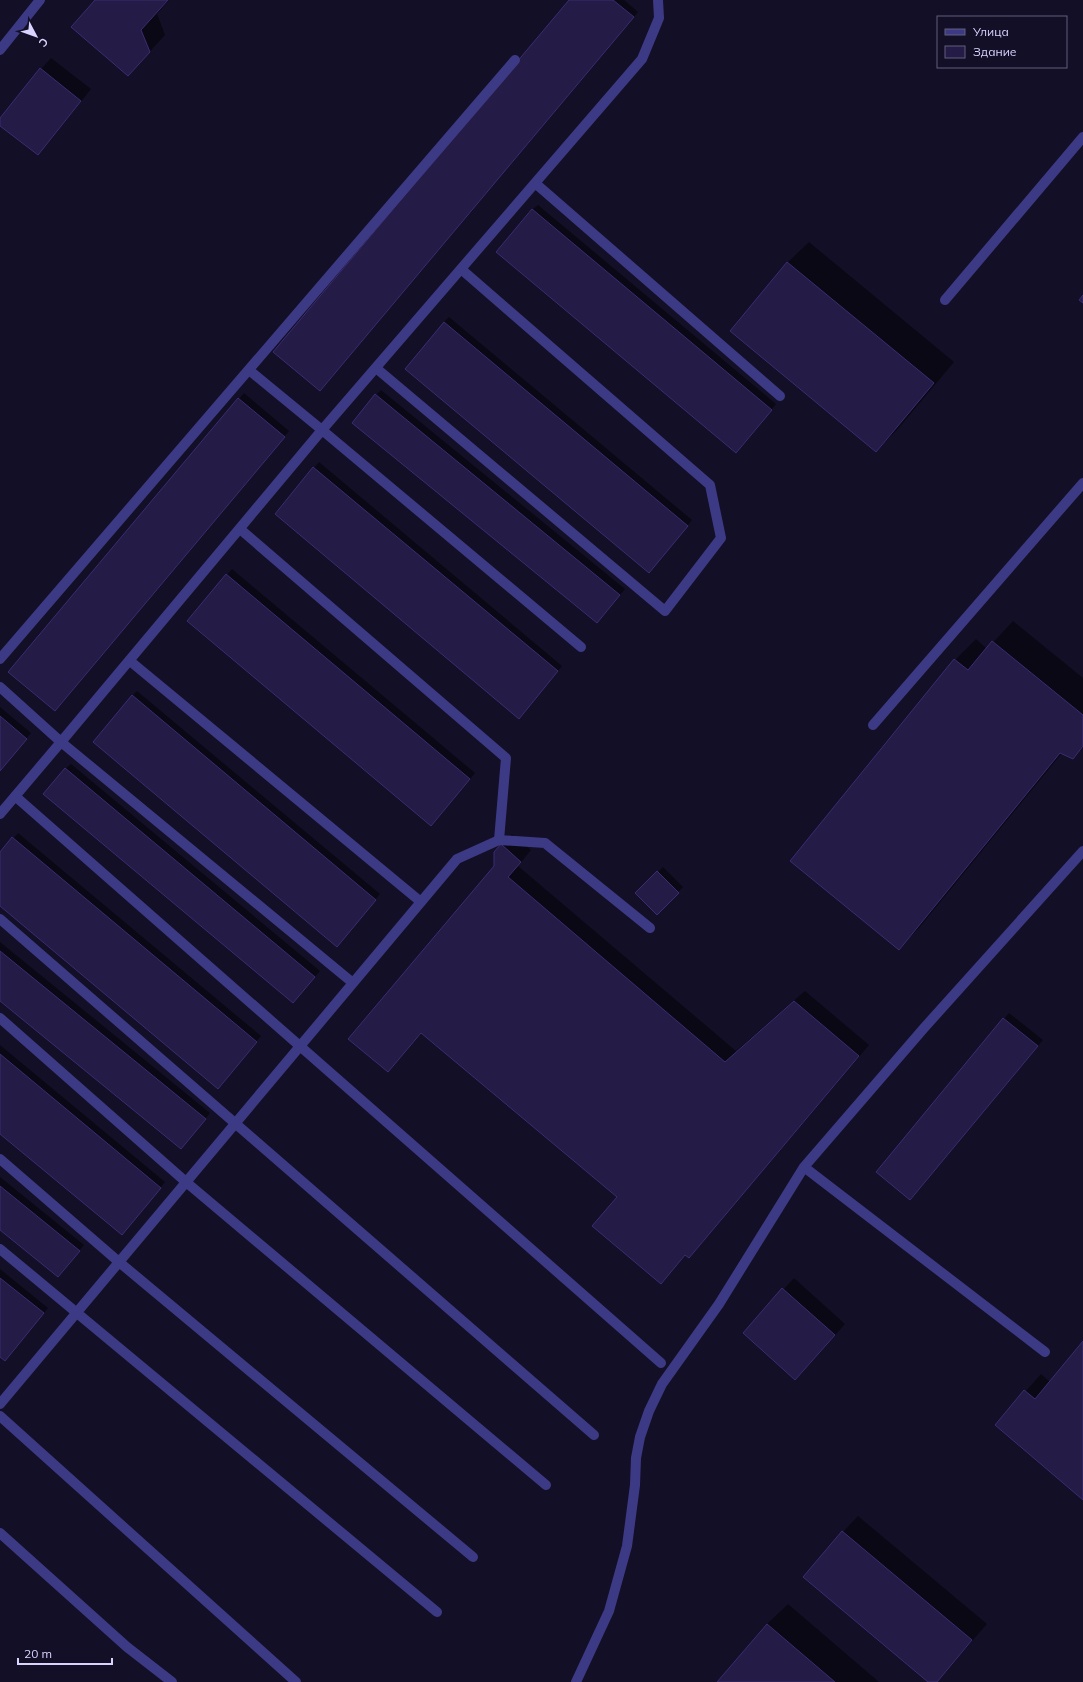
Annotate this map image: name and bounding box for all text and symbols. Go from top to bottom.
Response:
north arrow [16,16,56,56]
legend [937,16,1067,68]
text: Улица [972,24,1009,39]
text: С [35,35,51,50]
text: Здание [973,44,1017,59]
scale bar [18,1640,112,1666]
text: 20 m [24,1646,52,1661]

